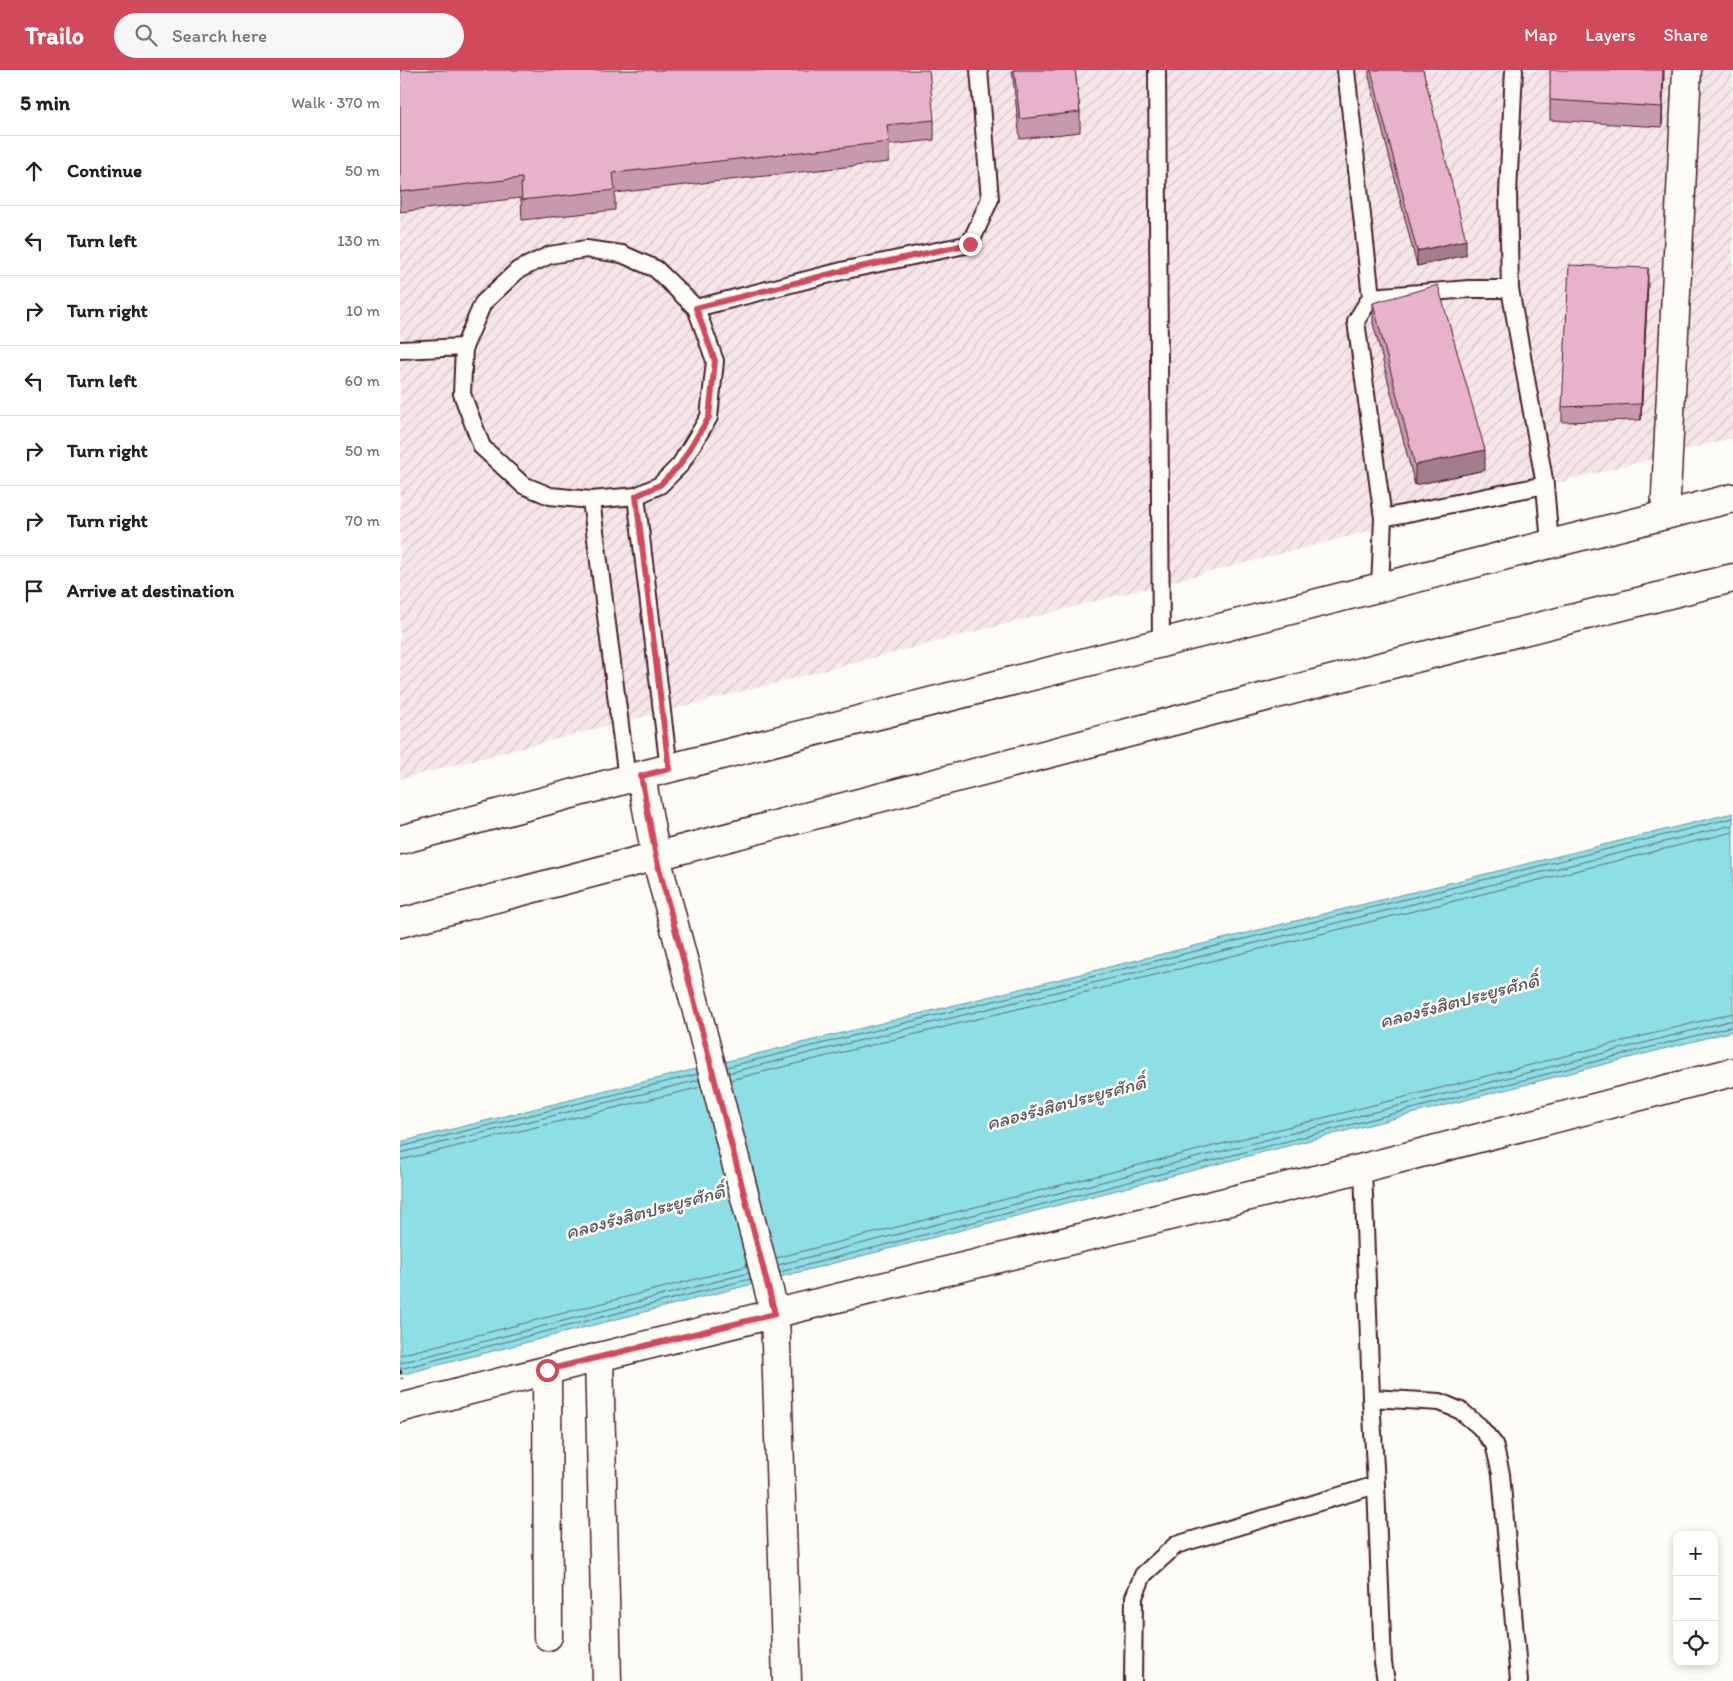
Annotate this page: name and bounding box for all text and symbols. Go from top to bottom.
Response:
search box [114,13,464,58]
text: Trailo [25,21,84,50]
icon: search [132,21,160,49]
text: Search here [172,24,267,47]
text: Map [1524,24,1557,46]
text: Layers [1585,24,1635,46]
text: Share [1663,24,1708,46]
text: 5 min [20,90,70,115]
text: Walk · 370 m [291,93,380,112]
icon: ahead [20,157,48,185]
text: Continue [67,159,142,182]
text: 50 m [345,161,380,180]
icon: left [20,227,48,255]
text: Turn left [67,229,137,252]
text: 130 m [337,231,380,250]
route end [959,233,982,256]
icon: right [20,297,48,325]
text: Turn right [67,299,148,322]
text: 10 m [346,301,380,320]
icon: left [20,367,48,395]
text: Turn left [67,369,137,392]
text: 60 m [345,371,380,390]
icon: right [20,437,48,465]
text: Turn right [67,439,148,462]
text: 50 m [345,441,380,460]
icon: right [20,507,48,535]
text: Turn right [67,509,148,532]
text: 70 m [345,511,380,530]
icon: arrive [20,577,48,605]
text: Arrive at destination [67,579,234,602]
water label: คลองรังสิตประยูรศักดิ์ [1377,966,1545,1034]
water label: คลองรังสิตประยูรศักดิ์ [984,1068,1152,1136]
water label: คลองรังสิตประยูรศักดิ์ [563,1177,731,1245]
route start [536,1359,559,1382]
map controls [1673,1531,1718,1666]
button: + [1673,1531,1718,1576]
button: − [1673,1576,1718,1621]
button: locate [1673,1621,1718,1666]

